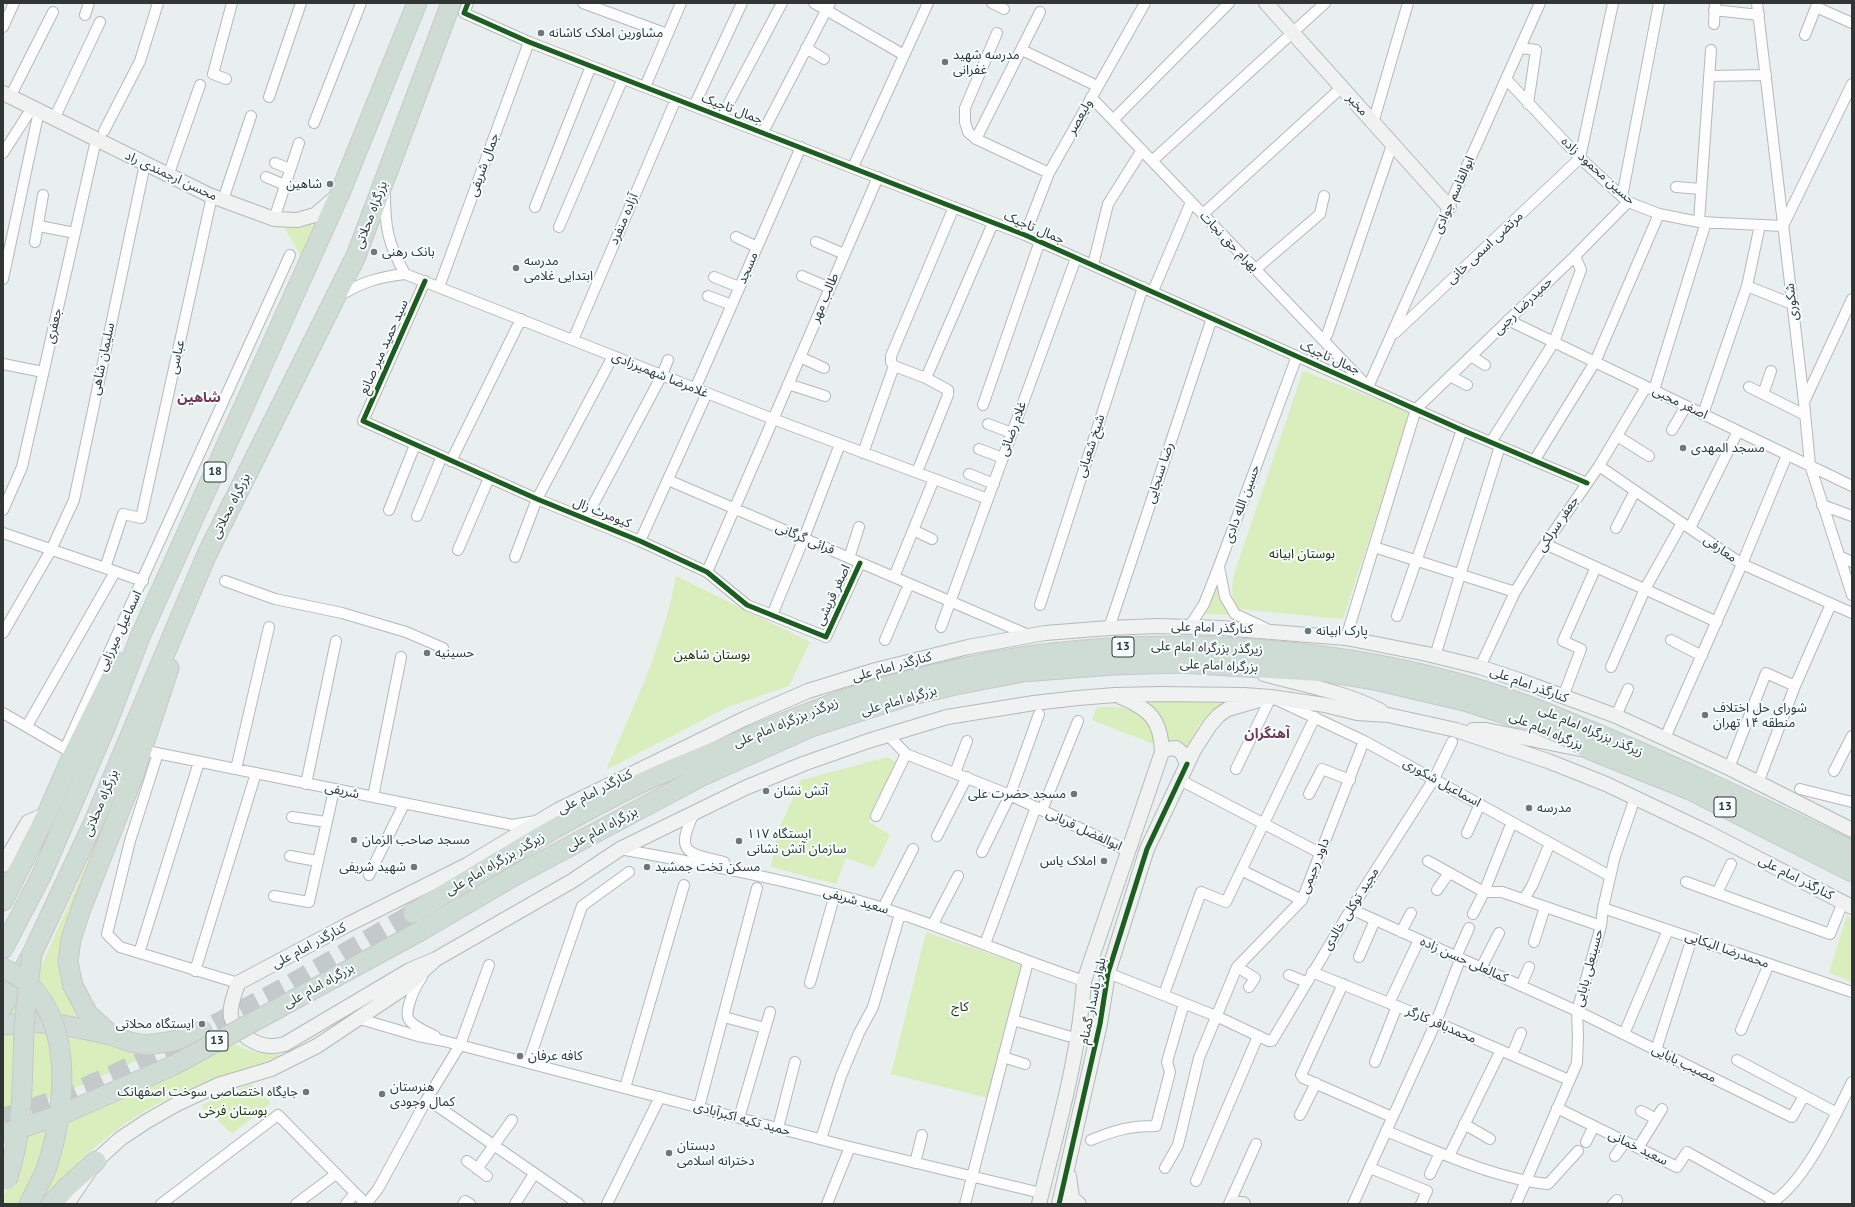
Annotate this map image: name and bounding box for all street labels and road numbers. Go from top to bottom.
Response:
street label: جمال تاجیک [699,90,765,128]
street label: مخبر [1343,91,1371,119]
street label: ولیعصر [1064,96,1096,138]
street label: جمال شریفی [465,131,503,199]
street label: حسین محمود زاده [1558,134,1638,208]
street label: محسن ارجمندی راد [122,148,220,204]
street label: ابوالقاسم جوادی [1430,154,1478,236]
street label: بزرگراه محلاتی [351,179,391,251]
street label: آزاده منفرد [606,191,642,247]
street label: جمال تاجیک [1001,208,1067,248]
street label: مرتضی اسمی خانی [1443,208,1527,288]
street label: بهرام حق نجات [1196,209,1262,275]
street label: مسجد [734,250,762,286]
street label: طالب مهر [808,271,842,325]
street label: حمیدرضا رجبی [1490,274,1556,338]
street label: شکوری [1782,282,1802,322]
street label: سید حمید میر صانع [356,297,412,397]
street label: جعفری [42,307,66,345]
street label: سلیمان شاهی [88,321,118,397]
street label: عباسی [166,338,188,376]
street label: جمال تاجیک [1297,338,1363,378]
street label: غلامرضا شهمیرزادی [609,349,711,401]
street label: اصغر محبی [1650,383,1710,423]
street label: غلام رضائی [996,400,1030,458]
street label: شیخ شعبانی [1074,413,1108,479]
street label: رضا سنجایی [1143,440,1177,506]
road number: 18 [204,462,226,482]
street label: حسین الله دادی [1221,463,1263,545]
street label: بزرگراه محلاتی [208,471,254,541]
street label: جعفر سرلکی [1534,493,1582,555]
street label: کیومرث زال [571,494,633,532]
street label: قرائی گرگانی [773,520,837,558]
street label: معارفی [1700,532,1740,566]
street label: اصغر قریشی [812,562,854,628]
street label: اسماعیل میرزایی [95,588,145,674]
street label: کنارگذر امام علی [1171,619,1253,637]
road number: 13 [1112,637,1134,657]
street label: زیرگذر بزرگراه امام علی [1151,638,1263,658]
street label: کنارگذر امام علی [850,649,934,685]
street label: بزرگراه امام علی [1179,656,1259,676]
street label: کنارگذر امام علی [1488,664,1570,706]
street label: بزرگراه امام علی [859,683,939,719]
street label: زیرگذر بزرگراه امام علی [731,695,841,751]
street label: زیرگذر بزرگراه امام علی [1537,702,1645,760]
street label: بزرگراه امام علی [1507,709,1585,753]
street label: اسماعیل شکوری [1400,755,1484,811]
street label: کنارگذر امام علی [555,766,635,818]
street label: بزرگراه محلاتی [80,767,122,839]
street label: شریفی [323,780,361,802]
road number: 13 [1714,797,1736,817]
street label: بزرگراه امام علی [564,804,640,854]
street label: ابوالفضل قربانی [1044,806,1124,854]
street label: زیرگذر بزرگراه امام علی [443,829,547,899]
street label: داود رحیمی [1297,836,1333,896]
street label: کنارگذر امام علی [1756,852,1836,904]
street label: مجید توکلی خالدی [1319,865,1383,953]
street label: سعید شریفی [822,884,890,918]
street label: کنارگذر امام علی [269,920,349,972]
street label: حسینعلی بابایی [1571,927,1607,1009]
street label: محمدرضا الیکایی [1683,928,1771,972]
street label: کمالعلی حسن زاده [1418,934,1510,986]
street label: بلوار پاسدار گمنام [1076,956,1110,1046]
street label: بزرگراه امام علی [281,960,357,1012]
street label: محمدباقر کارگر [1403,1003,1479,1047]
road number: 13 [206,1031,228,1051]
street label: مصیب بابایی [1649,1042,1719,1086]
street label: حمید تکیه اکبرآبادی [692,1099,792,1139]
street label: سعید خمانی [1606,1127,1670,1169]

